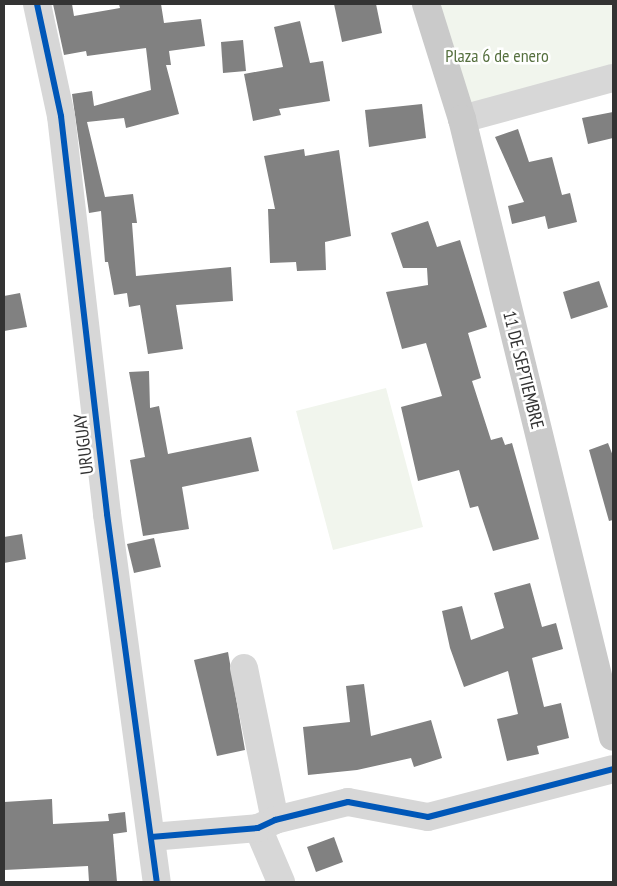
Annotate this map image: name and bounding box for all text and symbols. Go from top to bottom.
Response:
park label: Plaza 6 de enero [445,45,549,67]
street label: 11 DE SEPTIEMBRE [498,309,548,431]
street label: URUGUAY [70,412,98,476]

